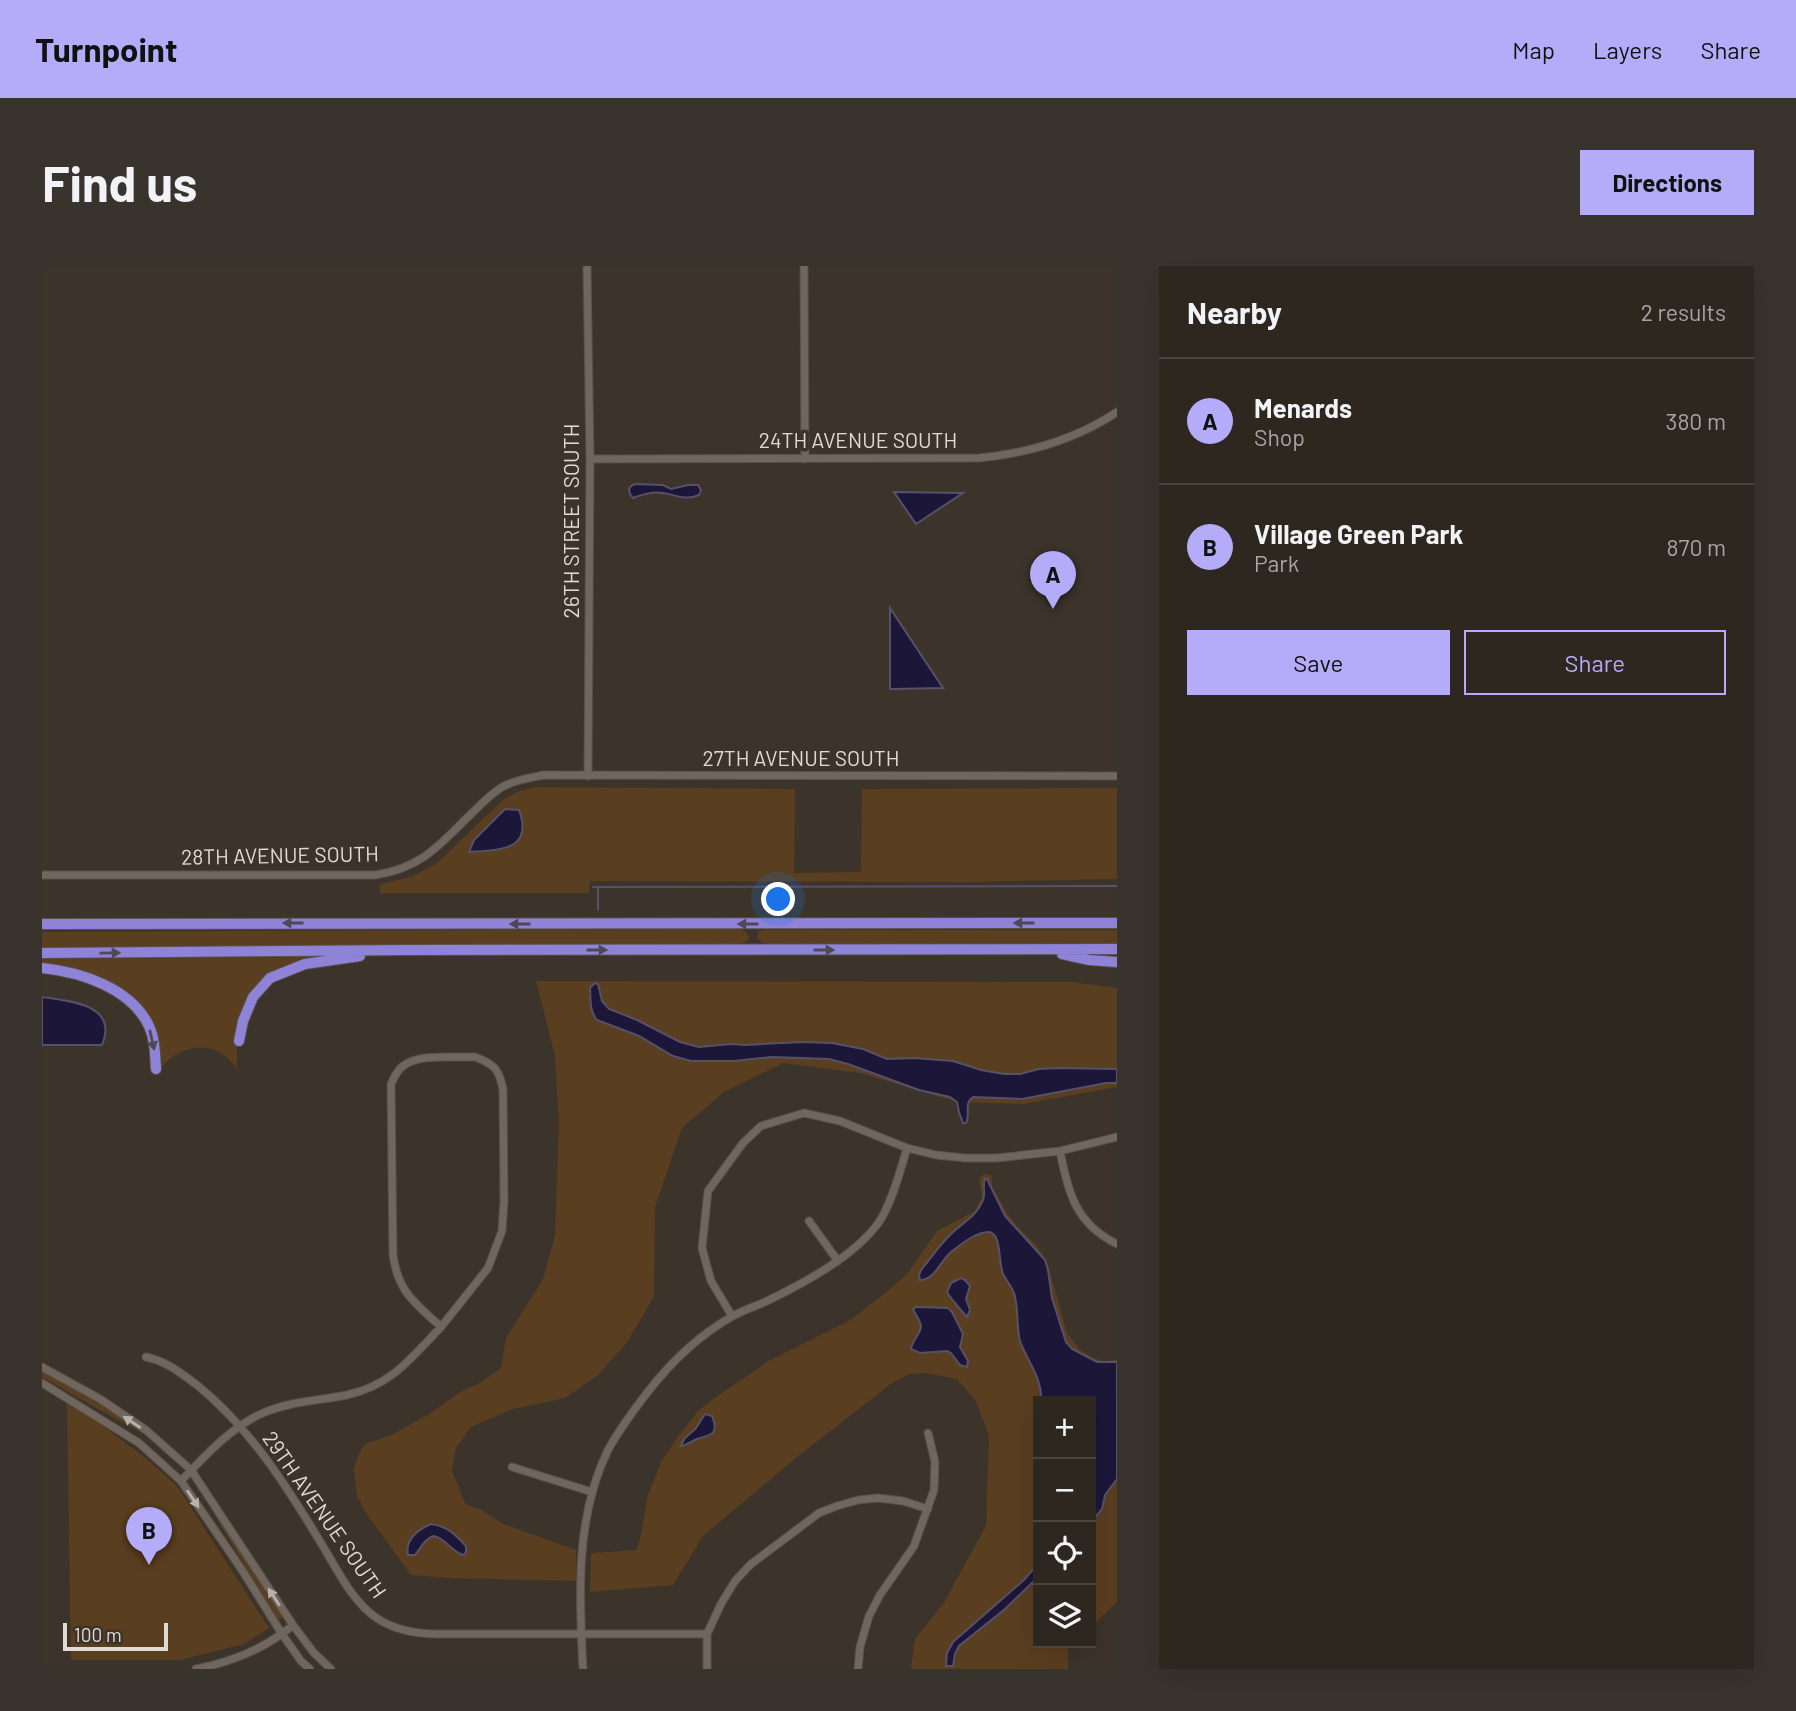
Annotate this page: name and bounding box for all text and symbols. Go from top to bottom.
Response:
text: Turnpoint [35,29,177,69]
text: Map [1512,35,1555,64]
text: Layers [1593,35,1662,64]
text: Share [1700,35,1761,64]
button: Directions [1580,150,1754,215]
text: Find us [42,153,197,212]
text: Nearby [1187,294,1282,330]
text: 2 results [1641,298,1726,326]
text: Menards [1254,392,1352,423]
text: A [1202,407,1218,435]
text: 380 m [1666,407,1726,435]
text: Shop [1254,423,1305,451]
street label: 26TH STREET SOUTH [558,424,583,618]
street label: 24TH AVENUE SOUTH [759,427,957,452]
text: Village Green Park [1254,518,1463,549]
text: B [1203,533,1217,561]
text: 870 m [1667,533,1726,561]
text: Park [1254,549,1299,577]
pin: A [1030,551,1076,609]
button: Save [1187,630,1450,695]
button: Share [1464,630,1726,695]
street label: 27TH AVENUE SOUTH [703,745,899,770]
street label: 28TH AVENUE SOUTH [181,840,379,869]
your location [761,882,795,916]
one-way arrow [282,917,304,929]
one-way arrow [1013,917,1035,929]
one-way arrow [509,918,531,930]
one-way arrow [737,918,759,930]
one-way arrow [586,944,608,956]
one-way arrow [814,944,836,956]
one-way arrow [99,947,121,958]
one-way arrow [147,1029,158,1051]
map controls [1033,1396,1096,1648]
button: + [1033,1396,1096,1459]
one-way arrow [123,1415,142,1428]
street label: 29TH AVENUE SOUTH [258,1426,392,1602]
button: − [1033,1459,1096,1522]
one-way arrow [186,1490,200,1508]
pin: B [126,1507,172,1565]
button: locate [1033,1522,1096,1585]
button: layers [1033,1585,1096,1648]
one-way arrow [267,1587,280,1607]
scale bar [63,1620,168,1652]
text: 100 m [74,1623,122,1646]

